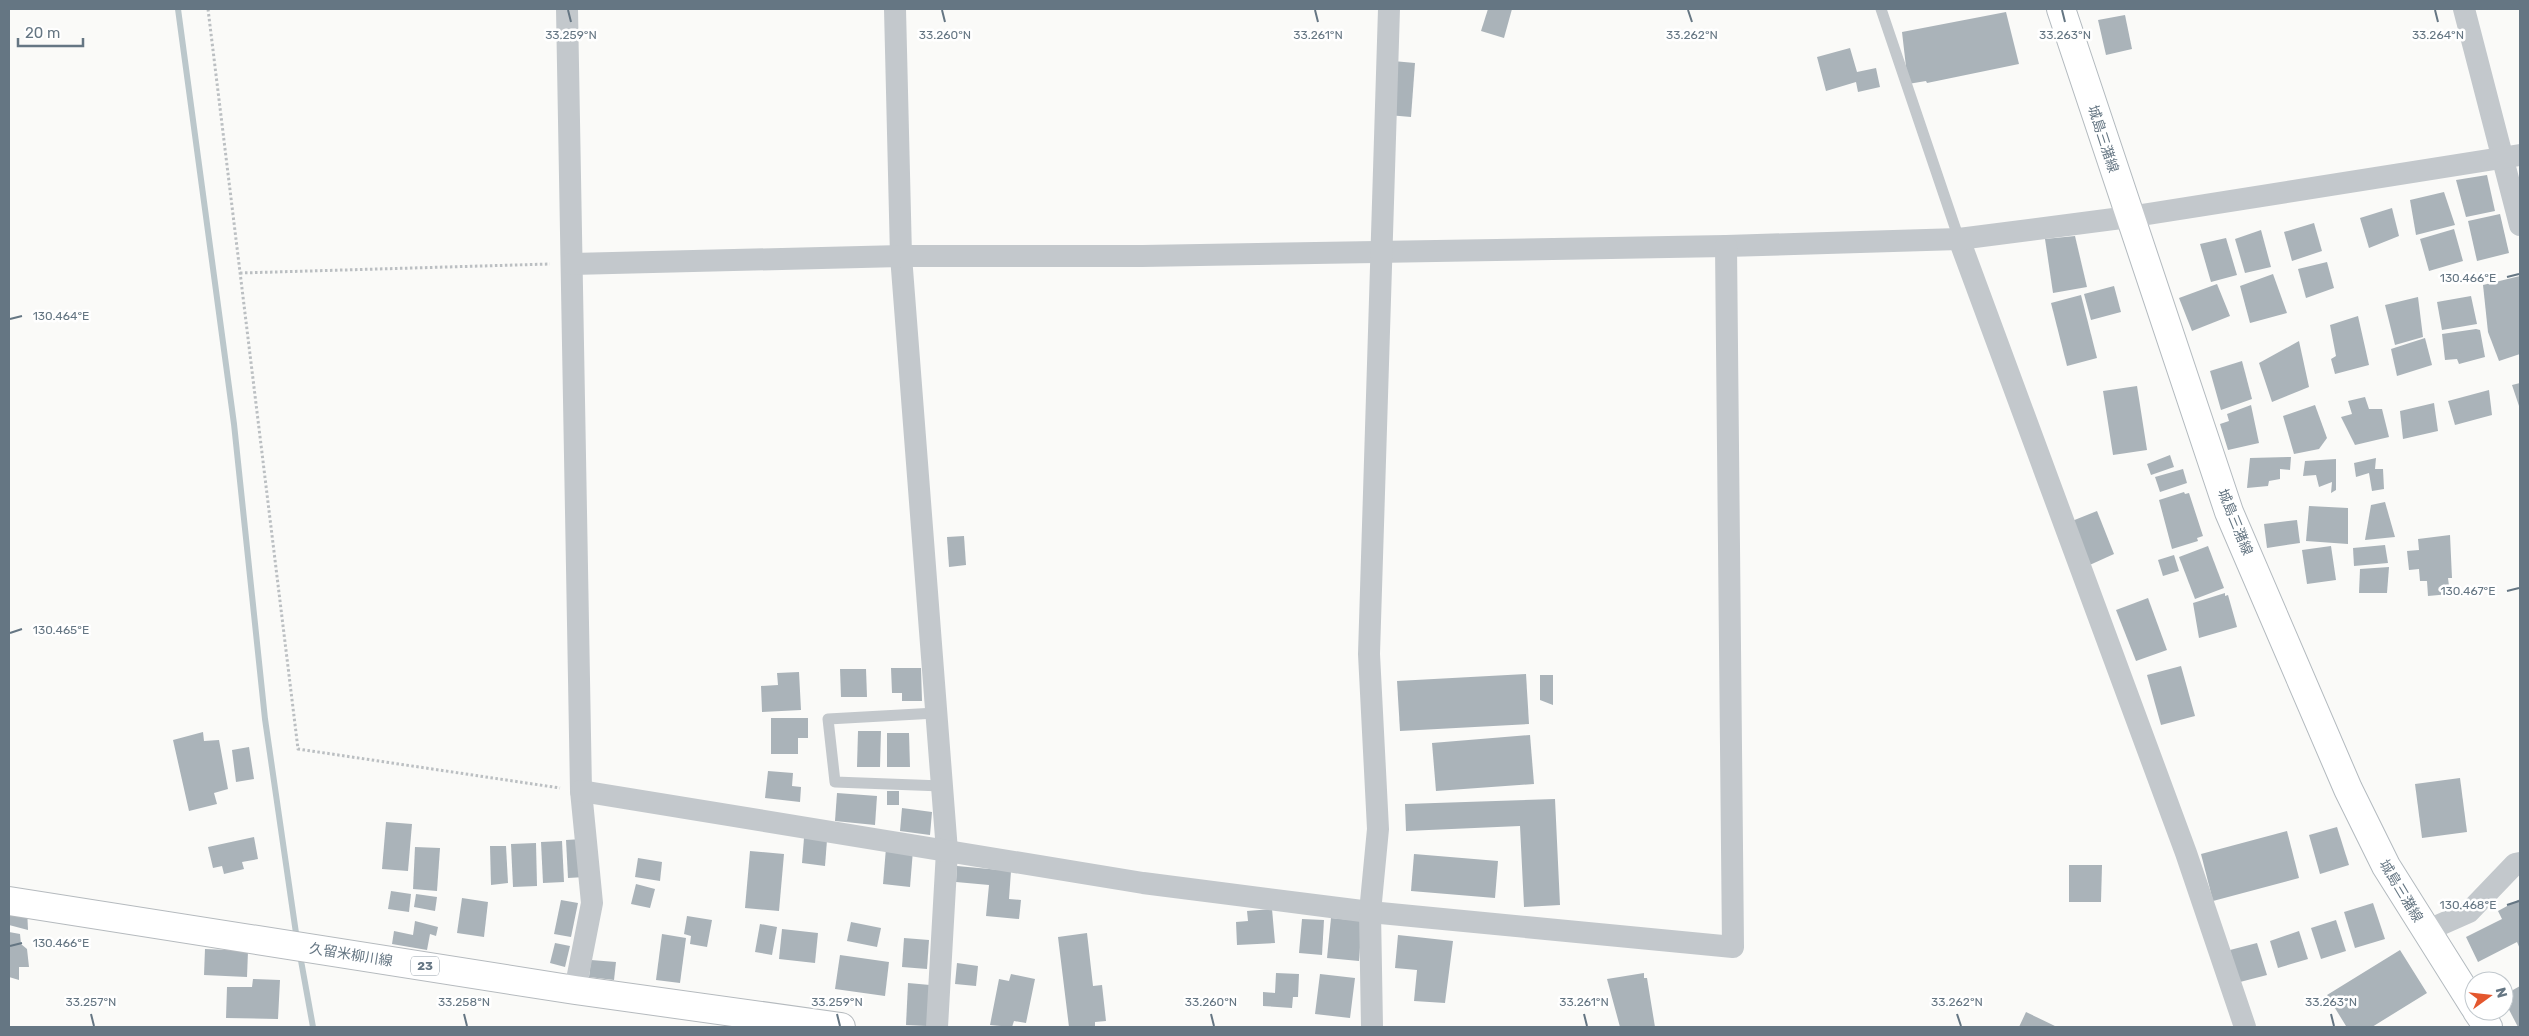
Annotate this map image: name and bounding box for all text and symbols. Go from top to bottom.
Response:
scale bar [18,15,82,47]
text: 20 m [25,24,60,42]
text: 33.259°N [545,28,597,42]
text: 33.260°N [919,28,971,42]
text: 33.261°N [1293,28,1343,42]
text: 33.262°N [1666,28,1718,42]
text: 33.263°N [2039,28,2091,42]
text: 33.264°N [2412,28,2464,42]
street label: 城島三潴線 [2084,103,2122,175]
text: 130.466°E [2440,271,2496,285]
text: 130.464°E [33,309,89,323]
street label: 城島三潴線 [2214,486,2256,558]
text: 130.467°E [2440,584,2496,598]
text: 130.465°E [33,623,89,637]
street label: 城島三潴線 [2376,857,2426,925]
text: 130.468°E [2440,898,2496,912]
text: 130.466°E [33,936,89,950]
street label: 久留米柳川線 [308,940,394,970]
road number: 23 [411,956,439,976]
north arrow [2464,971,2514,1021]
text: N [2492,986,2511,1000]
text: 33.257°N [66,995,116,1009]
text: 33.258°N [438,995,490,1009]
text: 33.259°N [811,995,863,1009]
text: 33.260°N [1185,995,1237,1009]
text: 33.261°N [1559,995,1609,1009]
text: 33.262°N [1931,995,1983,1009]
text: 33.263°N [2305,995,2357,1009]

